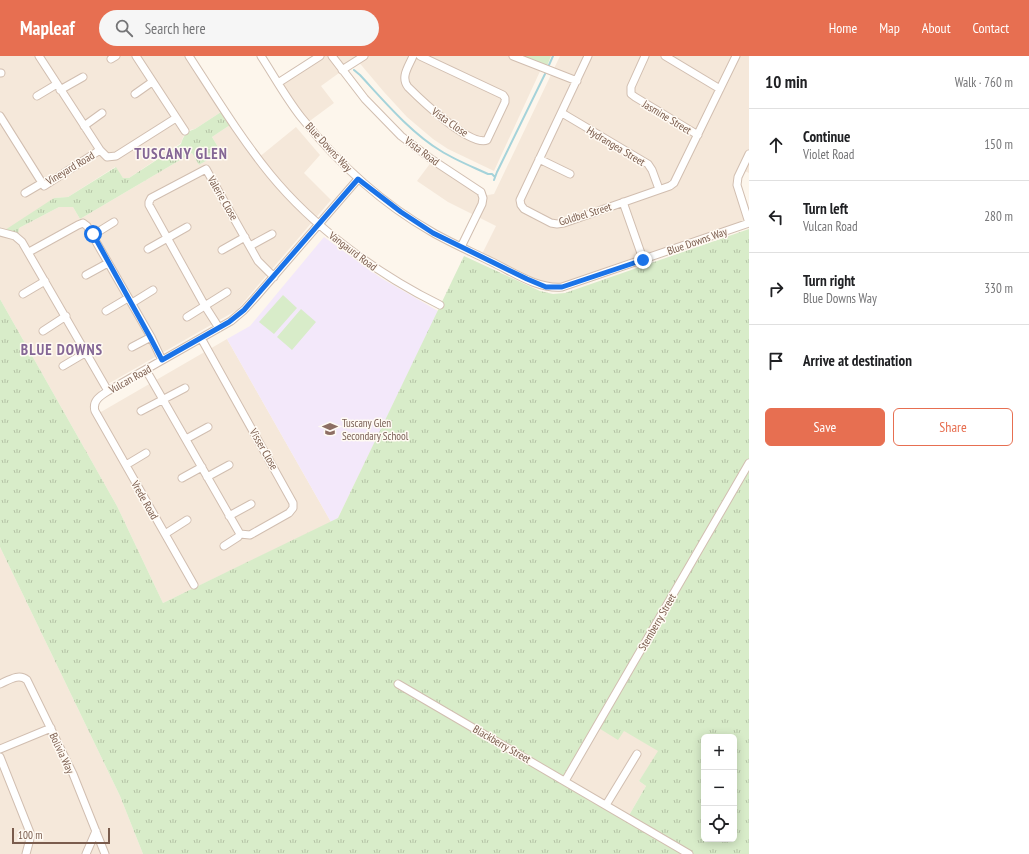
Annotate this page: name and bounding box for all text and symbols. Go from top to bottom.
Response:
search box [99,10,379,46]
text: Mapleaf [20,16,75,40]
icon: search [113,17,135,39]
text: Search here [145,19,206,38]
text: Home [829,19,857,37]
text: Map [879,19,900,37]
text: About [922,19,951,37]
text: Contact [973,19,1009,37]
text: 10 min [765,71,807,93]
text: Walk · 760 m [955,74,1013,91]
street label: Jasmine Street [639,96,694,137]
street label: Vista Close [428,104,471,140]
street label: Blue Downs Way [303,119,356,175]
street label: Hydrangea Street [584,123,648,169]
text: Continue [803,127,850,146]
street label: Vista Road [401,133,442,169]
icon: ahead [765,134,787,156]
text: 150 m [984,136,1013,153]
district label: TUSCANY GLEN [134,144,228,163]
text: Violet Road [803,146,854,163]
street label: Vineyard Road [42,148,97,188]
street label: Valerie Close [204,172,242,223]
street label: Goldbel Street [557,199,613,229]
text: Turn left [803,199,848,218]
icon: left [765,206,787,228]
text: 280 m [984,208,1013,225]
text: Vulcan Road [803,218,858,235]
street label: Blue Downs Way [665,224,730,258]
route start [84,225,102,243]
street label: Vangaurd Road [325,228,380,274]
route end [634,251,652,269]
text: Turn right [803,271,855,290]
icon: right [765,278,787,300]
text: 330 m [984,280,1013,297]
text: Blue Downs Way [803,290,877,307]
district label: BLUE DOWNS [21,340,103,359]
icon: arrive [765,350,787,372]
text: Arrive at destination [803,351,912,370]
street label: Vulcan Road [106,362,154,397]
button: Save [765,408,885,446]
button: Share [893,408,1013,446]
place label: Tuscany Glen Secondary School [342,416,409,443]
school or university icon: Tuscany Glen Secondary School [321,420,339,438]
street label: Visser Close [246,425,282,473]
street label: Vrede Road [128,477,162,522]
street label: Stemberry Street [635,591,679,653]
street label: Blackberry Street [471,722,533,766]
street label: Bolivia Way [46,730,78,777]
map controls [701,734,737,842]
button: + [701,734,737,770]
button: − [701,770,737,806]
button: locate [701,806,737,842]
scale bar [12,826,110,845]
text: 100 m [18,828,42,842]

